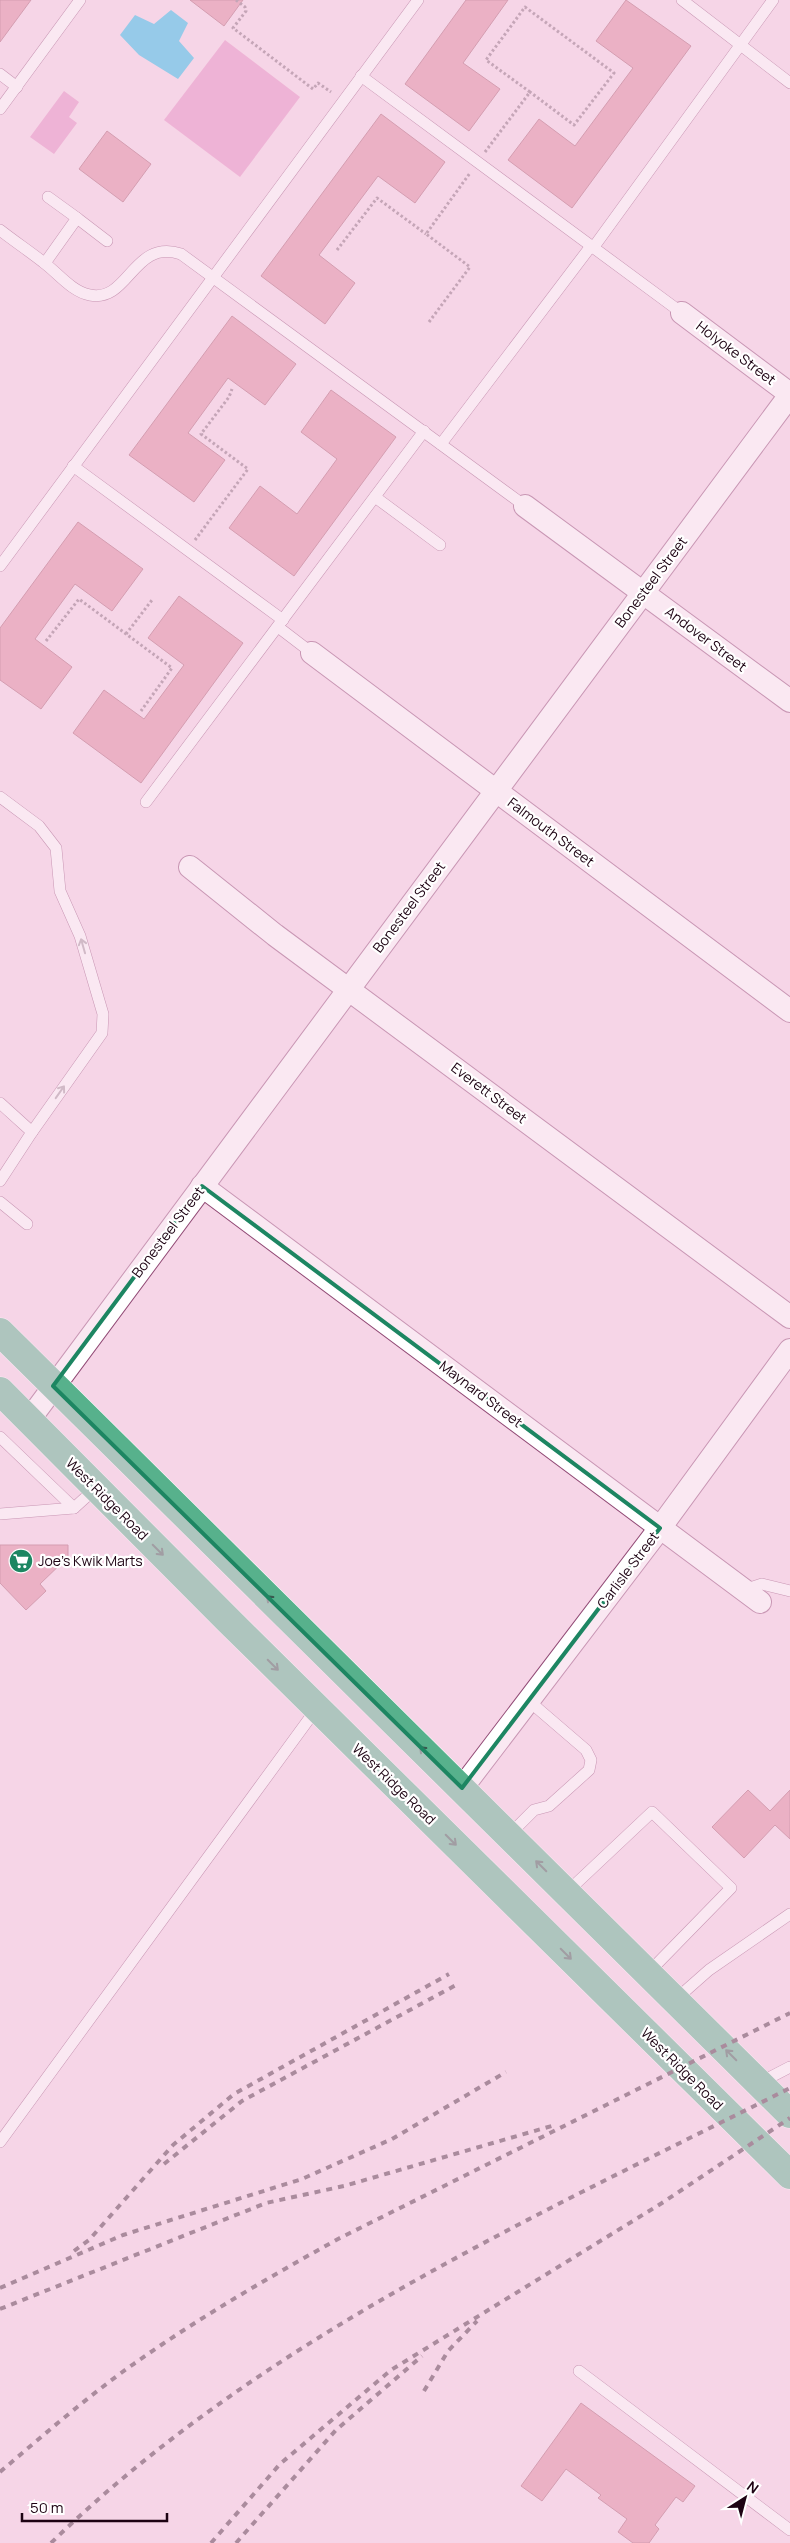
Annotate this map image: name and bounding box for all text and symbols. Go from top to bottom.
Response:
street label: Holyoke Street [692,316,780,389]
street label: Bonesteel Street [610,532,691,631]
street label: Andover Street [662,602,751,676]
street label: Falmouth Street [504,793,599,871]
street label: Bonesteel Street [368,857,449,956]
one-way arrow [77,938,87,954]
street label: Everett Street [447,1058,531,1128]
one-way arrow [55,1085,65,1099]
street label: Bonesteel Street [127,1182,208,1281]
street label: Maynard Street [436,1356,527,1431]
street label: West Ridge Road [62,1453,153,1544]
street label: Carlisle Street [592,1527,663,1612]
one-way arrow [152,1544,164,1556]
supermarket icon: Joe's Kwik Marts [8,1548,34,1574]
place label: Joe's Kwik Marts [38,1551,143,1570]
one-way arrow [266,1595,278,1608]
one-way arrow [267,1658,279,1671]
street label: West Ridge Road [349,1739,440,1828]
one-way arrow [419,1746,432,1758]
one-way arrow [445,1834,457,1846]
one-way arrow [535,1860,547,1873]
one-way arrow [560,1948,573,1960]
street label: West Ridge Road [637,2023,728,2114]
one-way arrow [725,2049,737,2061]
north arrow [720,2473,770,2523]
text: N [743,2476,763,2498]
scale bar [22,2490,168,2522]
text: 50 m [30,2497,64,2518]

